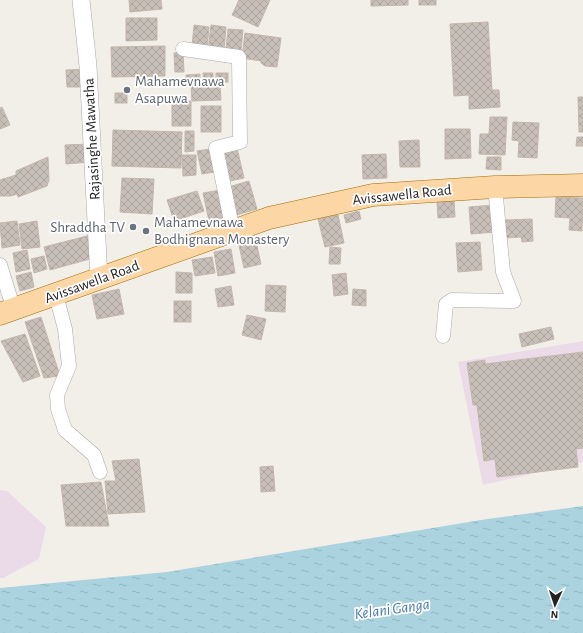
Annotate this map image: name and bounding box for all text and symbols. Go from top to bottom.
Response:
place label: Mahamevnawa Asapuwa [135,74,225,106]
street label: Rajasinghe Mawatha [81,78,103,200]
marker: Mahamevnawa Asapuwa [122,85,132,95]
street label: Avissawella Road [352,182,453,208]
place label: Mahamevnawa Bodhignana Monastery [154,215,290,247]
place label: Shraddha TV [50,220,126,235]
marker: Shraddha TV [128,222,138,232]
marker: Mahamevnawa Bodhignana Monastery [141,226,151,236]
street label: Avissawella Road [43,258,142,306]
north arrow [535,585,575,625]
water label: Kelani Ganga [353,596,431,622]
text: N [550,609,559,620]

